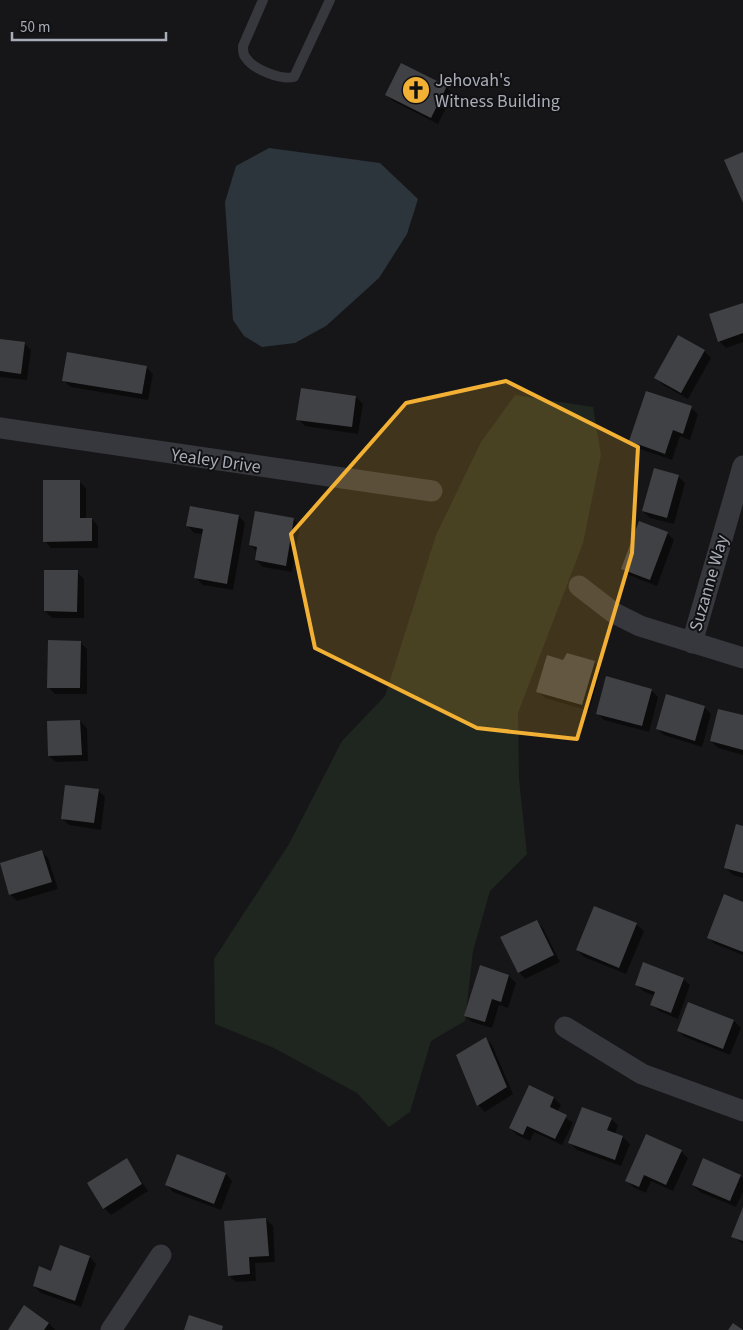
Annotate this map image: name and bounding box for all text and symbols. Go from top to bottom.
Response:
scale bar [12,10,166,42]
text: 50 m [20,17,50,38]
place label: Jehovah's Witness Building [435,68,560,114]
church icon: Jehovah's Witness Building [401,75,431,105]
street label: Yealey Drive [169,442,262,480]
street label: Suzanne Way [683,531,735,634]

